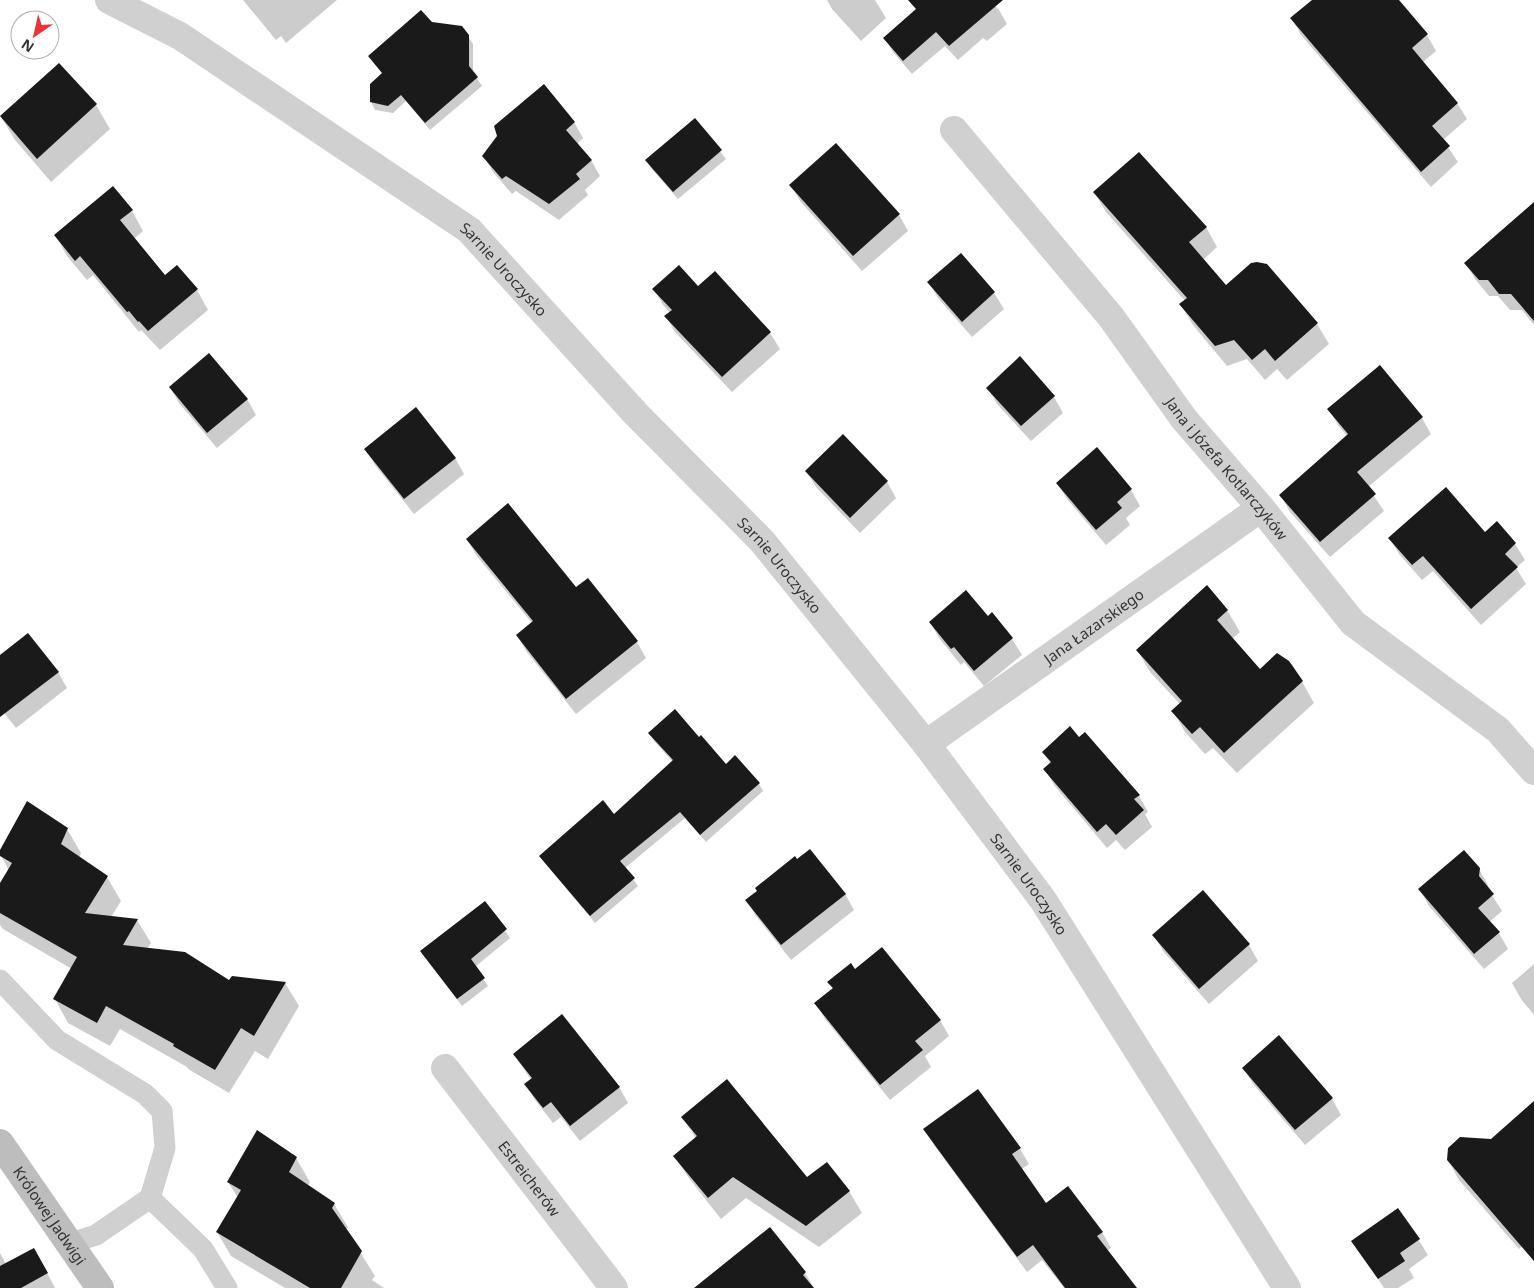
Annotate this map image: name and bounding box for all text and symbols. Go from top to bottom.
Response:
north arrow [10,10,60,60]
text: N [17,35,37,57]
street label: Sarnie Uroczysko [457,217,552,320]
street label: Jana i Józefa Kotlarczyków [1160,391,1293,544]
street label: Sarnie Uroczysko [734,512,826,617]
street label: Jana Łazarskiego [1038,584,1148,669]
street label: Sarnie Uroczysko [986,829,1072,939]
street label: Estreicherów [494,1136,565,1220]
street label: Królowej Jadwigi [9,1162,91,1269]

